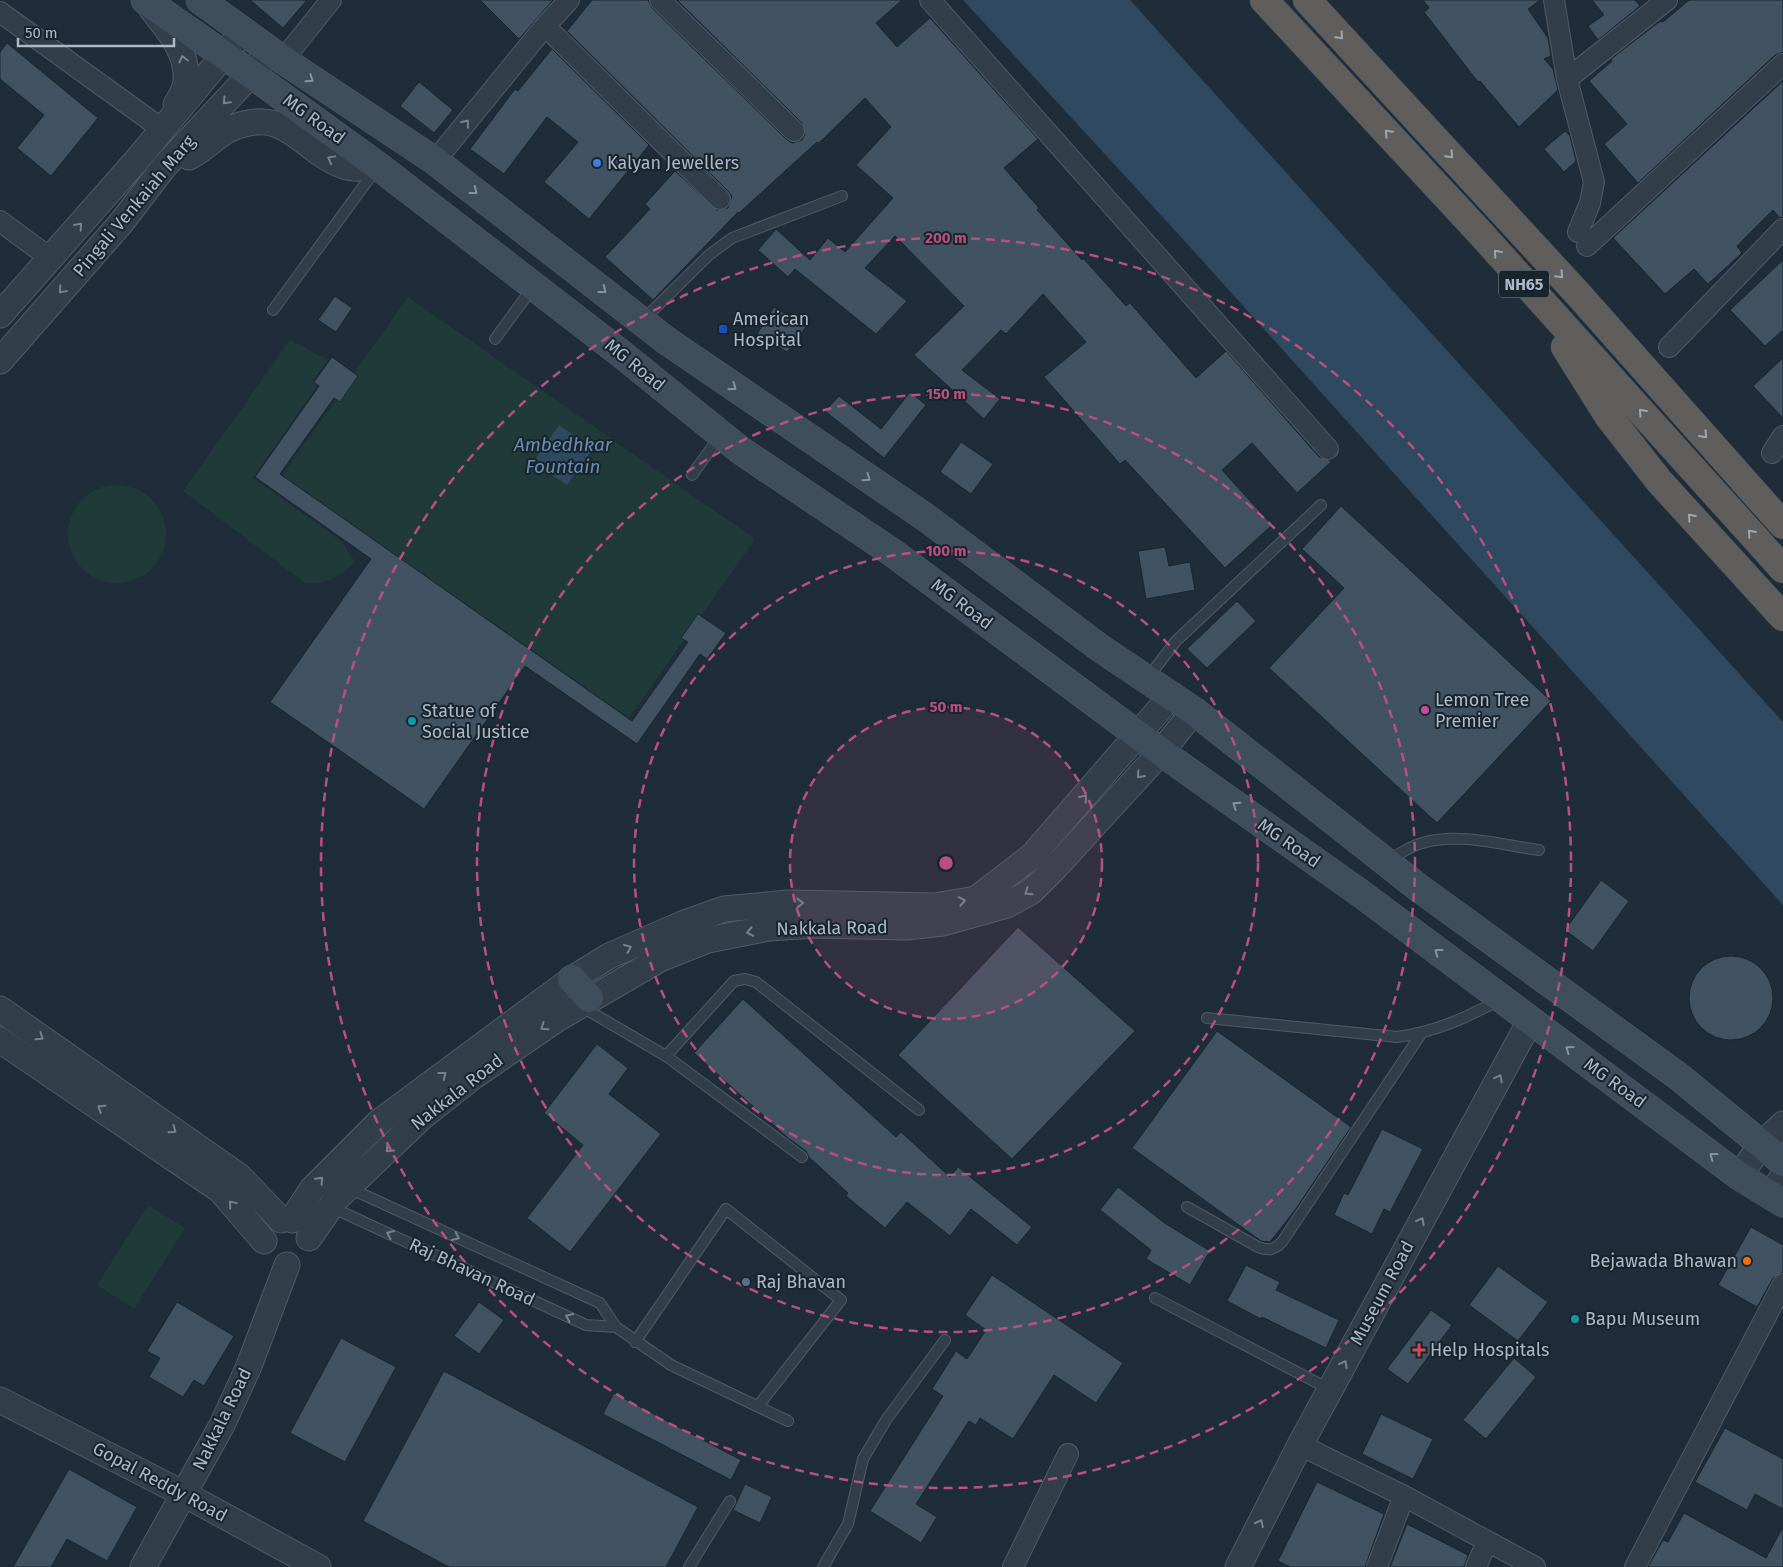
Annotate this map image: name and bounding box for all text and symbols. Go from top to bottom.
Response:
scale bar [18,15,174,47]
text: 50 m [25,24,58,42]
one-way arrow [1334,30,1343,39]
one-way arrow [178,55,189,64]
one-way arrow [304,72,313,82]
street label: MG Road [279,89,349,149]
one-way arrow [223,95,232,104]
one-way arrow [461,120,470,129]
street label: Pingali Venkaiah Marg [68,130,200,281]
one-way arrow [1385,130,1394,139]
one-way arrow [1444,150,1453,159]
place label: Kalyan Jewellers [607,152,739,174]
one-way arrow [328,155,337,165]
marker: Kalyan Jewellers [591,157,603,169]
one-way arrow [468,185,477,193]
one-way arrow [73,222,82,231]
text: 200 m [925,229,967,247]
one-way arrow [1494,249,1503,258]
one-way arrow [1554,269,1563,278]
road number: NH65 [1499,270,1549,298]
one-way arrow [59,284,68,293]
one-way arrow [597,284,606,293]
place label: American Hospital [733,308,809,351]
marker: American Hospital [717,323,729,335]
street label: MG Road [600,334,670,396]
one-way arrow [727,381,737,390]
text: 150 m [926,385,966,403]
one-way arrow [1639,409,1648,418]
one-way arrow [1698,429,1707,438]
water label: Ambedhkar Fountain [513,433,613,478]
one-way arrow [862,472,871,482]
one-way arrow [1688,513,1697,522]
one-way arrow [1747,529,1756,538]
text: 100 m [926,542,966,560]
street label: MG Road [927,574,997,634]
place label: Lemon Tree Premier [1435,689,1529,732]
text: 50 m [929,698,963,716]
place label: Statue of Social Justice [422,700,530,743]
marker: Lemon Tree Premier [1419,704,1431,716]
marker: Statue of Social Justice [406,715,418,727]
one-way arrow [1137,769,1146,778]
one-way arrow [1079,795,1088,804]
one-way arrow [1233,803,1242,811]
street label: MG Road [1253,813,1325,873]
centre of rings [937,854,955,872]
one-way arrow [1024,886,1034,895]
one-way arrow [958,897,967,907]
one-way arrow [796,898,804,908]
street label: Nakkala Road [776,916,888,940]
one-way arrow [746,926,755,936]
one-way arrow [623,943,632,954]
one-way arrow [1435,950,1444,958]
one-way arrow [540,1021,549,1031]
one-way arrow [34,1031,44,1040]
one-way arrow [1566,1047,1575,1055]
street label: Nakkala Road [406,1049,508,1135]
street label: MG Road [1580,1053,1650,1113]
one-way arrow [437,1073,446,1081]
one-way arrow [1493,1075,1503,1084]
one-way arrow [98,1105,107,1115]
one-way arrow [167,1124,177,1133]
one-way arrow [385,1143,394,1152]
one-way arrow [1710,1154,1719,1162]
one-way arrow [314,1177,323,1186]
one-way arrow [229,1201,238,1210]
one-way arrow [1415,1218,1425,1227]
one-way arrow [386,1230,395,1240]
one-way arrow [451,1231,460,1242]
street label: Raj Bhavan Road [406,1233,538,1311]
street label: Museum Road [1345,1237,1419,1349]
place label: Bejawada Bhawan [1589,1250,1737,1272]
marker: Bejawada Bhawan [1741,1255,1753,1267]
place label: Raj Bhavan [756,1271,846,1293]
marker: Raj Bhavan [740,1276,752,1288]
place label: Bapu Museum [1585,1308,1700,1330]
one-way arrow [565,1313,574,1324]
marker: Bapu Museum [1569,1313,1581,1325]
place label: Help Hospitals [1430,1339,1549,1361]
marker: Help Hospitals [1412,1343,1426,1357]
one-way arrow [1338,1360,1348,1369]
street label: Nakkala Road [188,1364,256,1474]
street label: Gopal Reddy Road [89,1437,231,1527]
one-way arrow [1254,1520,1264,1529]

